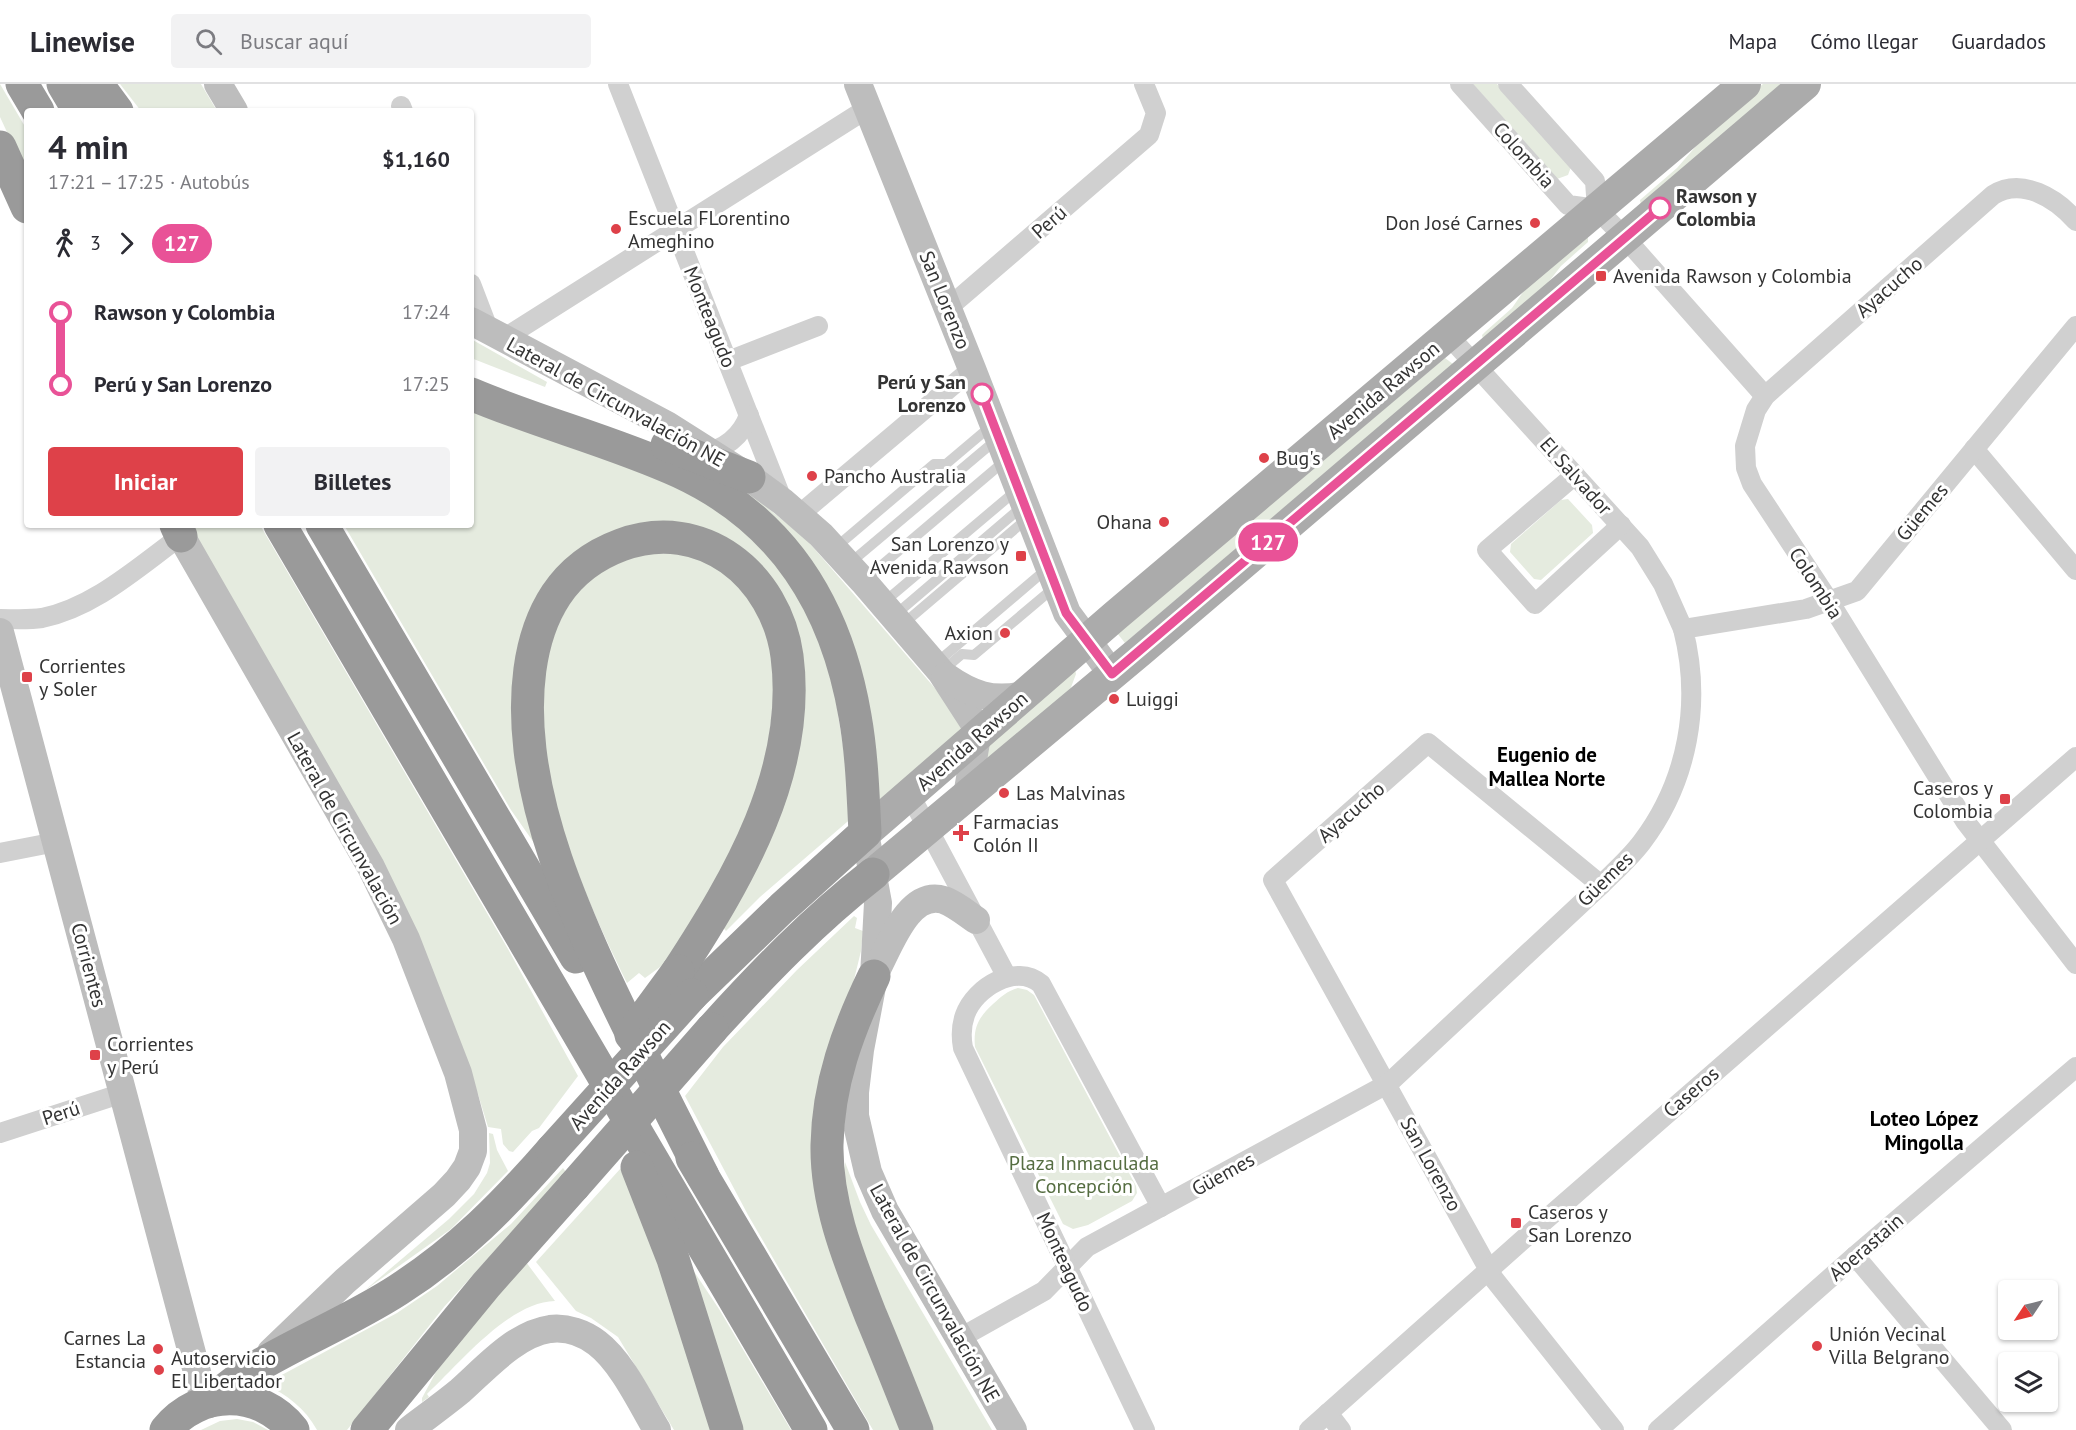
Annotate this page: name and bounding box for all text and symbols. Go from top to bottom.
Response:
search box [171,14,591,68]
text: Linewise [30,23,135,60]
icon: search [192,25,225,58]
text: Buscar aquí [240,27,349,55]
text: Mapa [1728,28,1777,55]
text: Cómo llegar [1810,28,1918,55]
text: Guardados [1951,28,2046,55]
street label: Colombia [1487,116,1561,194]
text: 4 min [48,125,129,168]
text: $1,160 [382,145,450,173]
text: 17:21 – 17:25 · Autobús [48,169,250,195]
place label: Rawson y Colombia [1676,183,1757,232]
marker: Rawson y Colombia [1649,197,1671,219]
street label: Perú [1026,200,1072,244]
place label: Escuela FLorentino Ameghino [628,205,790,254]
place label: Don José Carnes [1385,210,1523,236]
marker: Don José Carnes [1528,216,1542,230]
marker: Escuela FLorentino Ameghino [609,222,623,236]
icon: walk [48,227,81,260]
icon: forward [110,227,143,260]
text: 3 [90,230,101,256]
text: 127 [164,230,200,257]
street label: San Lorenzo [913,247,977,353]
street label: Ayacucho [1850,251,1928,323]
street label: Monteagudo [678,262,742,372]
place label: Avenida Rawson y Colombia [1613,263,1852,289]
marker: Avenida Rawson y Colombia [1594,269,1608,283]
text: Rawson y Colombia [94,298,275,326]
text: 17:24 [402,299,450,325]
street label: Lateral de Circunvalación NE [502,331,730,473]
street label: Avenida Rawson [1321,335,1445,445]
place label: Perú y San Lorenzo [877,369,966,418]
text: Perú y San Lorenzo [94,370,272,398]
text: 17:25 [402,371,450,397]
marker: Perú y San Lorenzo [971,383,993,405]
street label: El Salvador [1534,432,1618,521]
place label: Bug's [1276,445,1321,471]
button: Iniciar [48,447,243,516]
button: Billetes [255,447,450,516]
marker: Bug's [1257,451,1271,465]
place label: Pancho Australia [824,463,966,489]
marker: Pancho Australia [805,469,819,483]
street label: Güemes [1890,478,1954,546]
place label: Ohana [1097,509,1152,535]
marker: Ohana [1157,515,1171,529]
line badge: 127 [1234,522,1302,562]
text: 127 [1250,529,1286,556]
place label: San Lorenzo y Avenida Rawson [870,531,1010,580]
street label: Colombia [1783,542,1849,624]
marker: San Lorenzo y Avenida Rawson [1014,549,1028,563]
place label: Axion [945,620,993,646]
marker: Axion [998,626,1012,640]
place label: Corrientes y Soler [39,653,126,702]
marker: Corrientes y Soler [20,670,34,684]
street label: Avenida Rawson [911,685,1033,797]
place label: Luiggi [1126,686,1179,712]
marker: Luiggi [1107,692,1121,706]
street label: Lateral de Circunvalación [281,727,409,929]
district label: Eugenio de Mallea Norte [1489,741,1605,792]
place label: Caseros y Colombia [1913,775,1994,824]
street label: Ayacucho [1312,776,1390,848]
place label: Las Malvinas [1016,780,1125,806]
marker: Las Malvinas [997,786,1011,800]
marker: Caseros y Colombia [1998,792,2012,806]
place label: Farmacias Colón II [973,809,1059,858]
marker: Farmacias Colón II [954,826,968,840]
street label: Güemes [1572,846,1638,912]
street label: Corrientes [65,920,113,1010]
street label: Avenida Rawson [564,1015,676,1135]
place label: Corrientes y Perú [107,1031,194,1080]
marker: Corrientes y Perú [88,1048,102,1062]
street label: Caseros [1658,1061,1724,1123]
street label: Perú [39,1095,83,1131]
district label: Loteo López Mingolla [1870,1105,1978,1156]
street label: San Lorenzo [1394,1112,1468,1216]
street label: Güemes [1187,1146,1259,1202]
park label: Plaza Inmaculada Concepción [1009,1150,1159,1199]
street label: Lateral de Circunvalación NE [864,1179,1006,1407]
place label: Caseros y San Lorenzo [1528,1199,1632,1248]
street label: Aberastain [1823,1207,1909,1287]
street label: Monteagudo [1031,1208,1099,1316]
marker: Caseros y San Lorenzo [1509,1216,1523,1230]
north arrow [1998,1280,2058,1340]
map controls [1998,1280,2058,1412]
place label: Unión Vecinal Villa Belgrano [1828,1321,1949,1370]
place label: Carnes La Estancia [63,1325,146,1374]
marker: Unión Vecinal Villa Belgrano [1810,1339,1824,1353]
marker: Carnes La Estancia [151,1342,165,1356]
place label: Autoservicio El Libertador [171,1345,282,1394]
button: layers [1998,1352,2058,1412]
marker: Autoservicio El Libertador [152,1363,166,1377]

